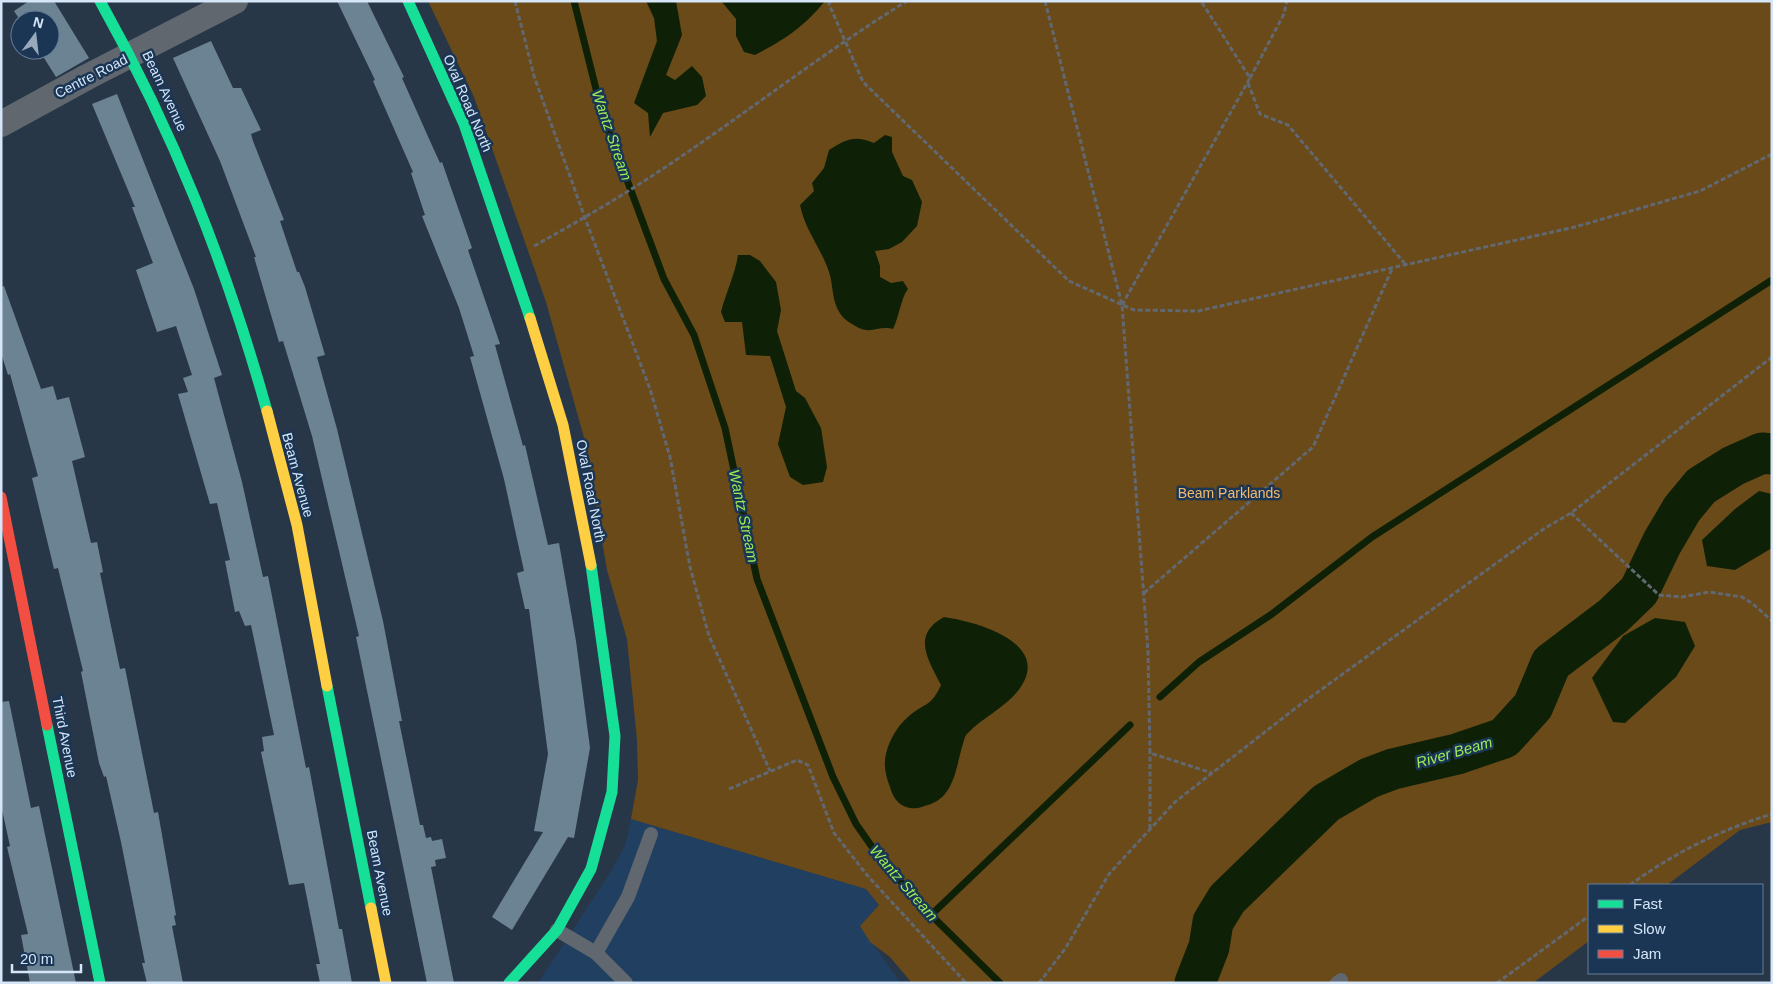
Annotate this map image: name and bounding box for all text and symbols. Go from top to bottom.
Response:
north arrow [10,10,60,60]
text: N [31,13,45,31]
street label: Beam Avenue [139,48,191,134]
street label: Centre Road [52,51,130,101]
street label: Oval Road North [440,52,496,154]
water label: Wantz Stream [589,87,635,183]
street label: Beam Avenue [279,431,317,519]
street label: Oval Road North [573,438,609,544]
water label: Wantz Stream [726,468,762,564]
park label: Beam Parklands [1178,485,1280,501]
street label: Third Avenue [49,695,81,779]
water label: River Beam [1414,733,1494,771]
street label: Beam Avenue [364,829,396,917]
water label: Wantz Stream [866,842,942,924]
legend [1588,884,1763,974]
text: Fast [1633,895,1663,912]
text: Slow [1633,920,1666,937]
scale bar [12,942,81,974]
text: Jam [1633,945,1661,962]
text: 20 m [20,950,53,967]

